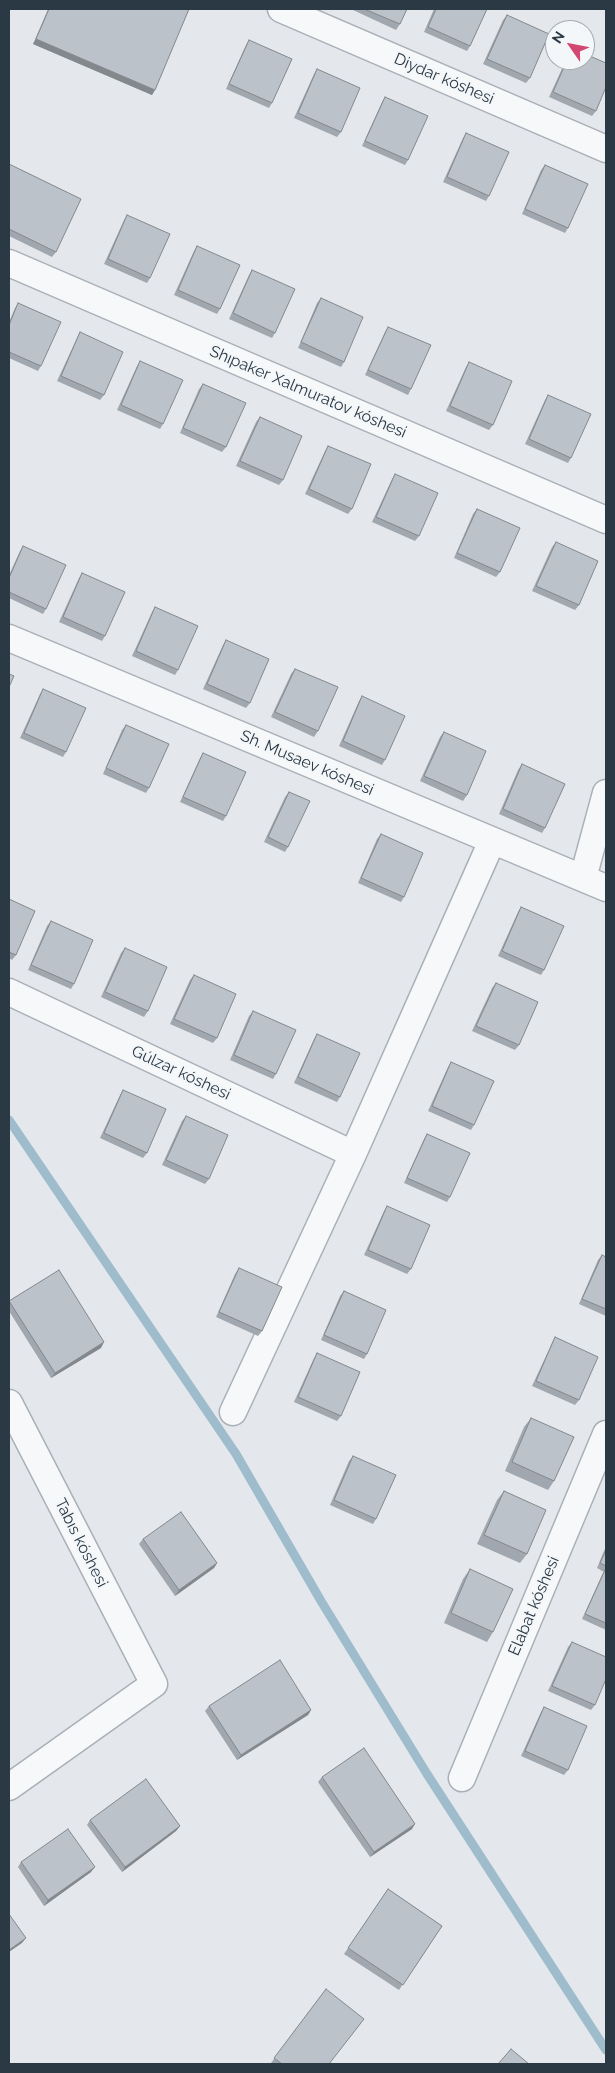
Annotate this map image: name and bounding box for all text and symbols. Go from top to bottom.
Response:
north arrow [545,20,595,70]
text: N [549,29,568,46]
street label: Diydar kóshesi [391,49,497,109]
street label: Shıpaker Xalmuratov kóshesi [207,342,409,442]
street label: Sh. Musaev kóshesi [237,726,377,800]
street label: Gúlzar kóshesi [129,1042,233,1104]
street label: Tabıs kóshesi [50,1495,112,1591]
street label: Elabat kóshesi [504,1553,564,1659]

